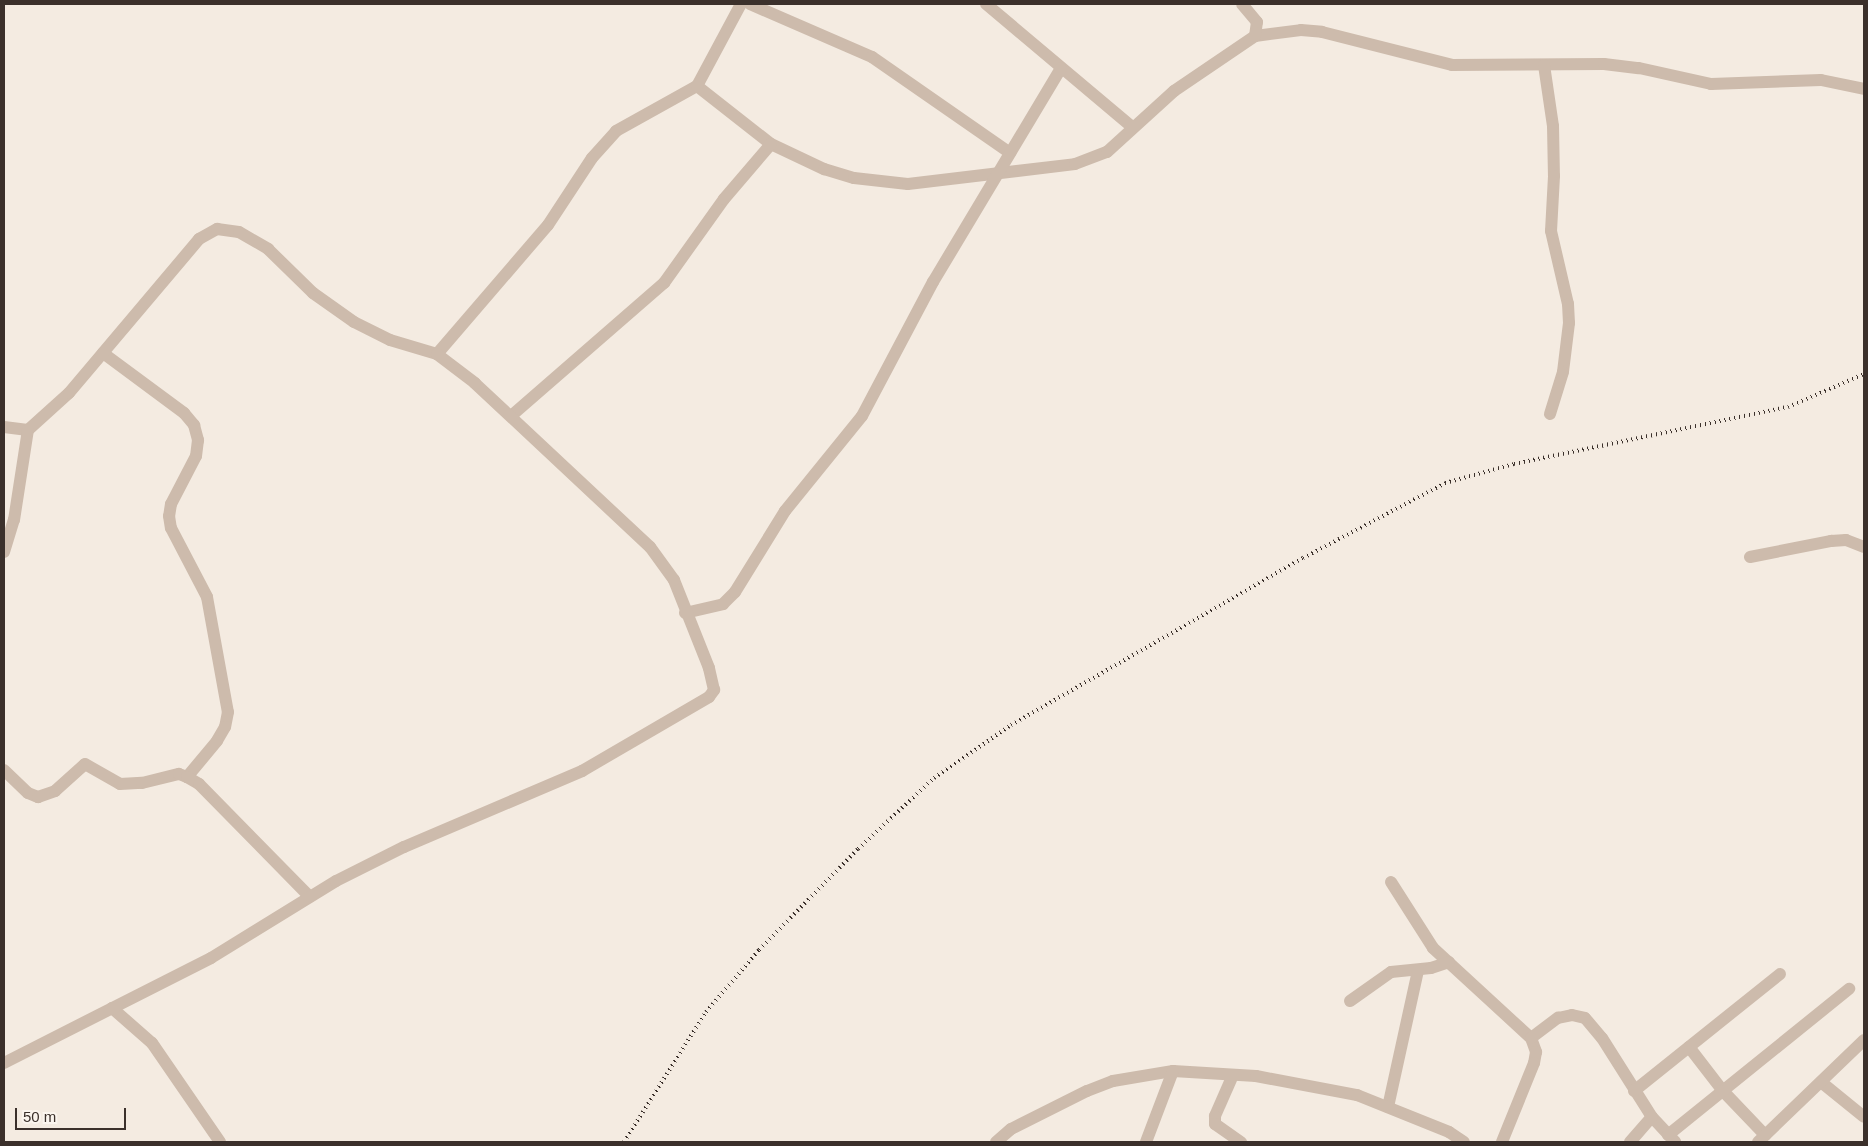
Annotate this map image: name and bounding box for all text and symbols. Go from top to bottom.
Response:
scale bar [18,1098,129,1130]
text: 50 m [23,1108,56,1125]

